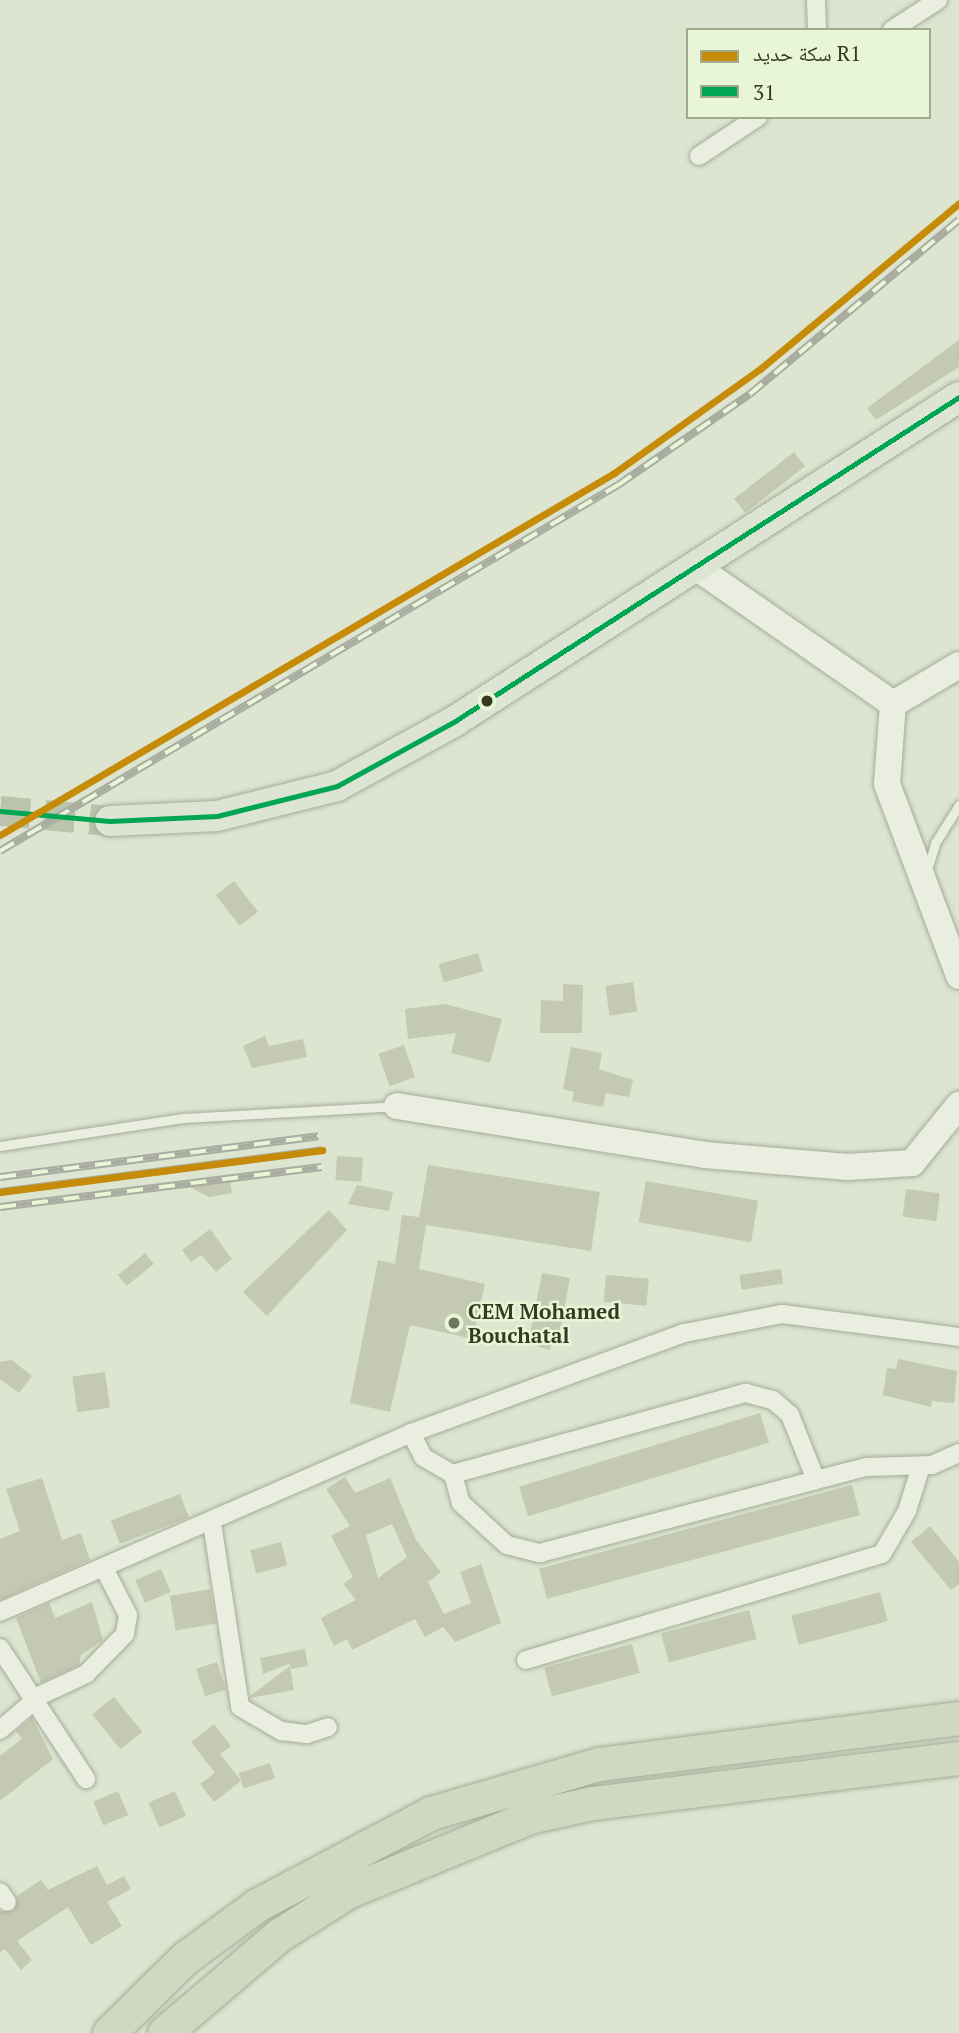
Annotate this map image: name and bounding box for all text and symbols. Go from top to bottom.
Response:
legend [686,28,931,119]
text: سكة حديد R1 [753,39,861,67]
text: 31 [753,78,775,106]
unlabelled marker [480,694,494,708]
place label: CEM Mohamed Bouchatal [468,1298,620,1348]
marker: CEM Mohamed Bouchatal [446,1315,462,1331]

